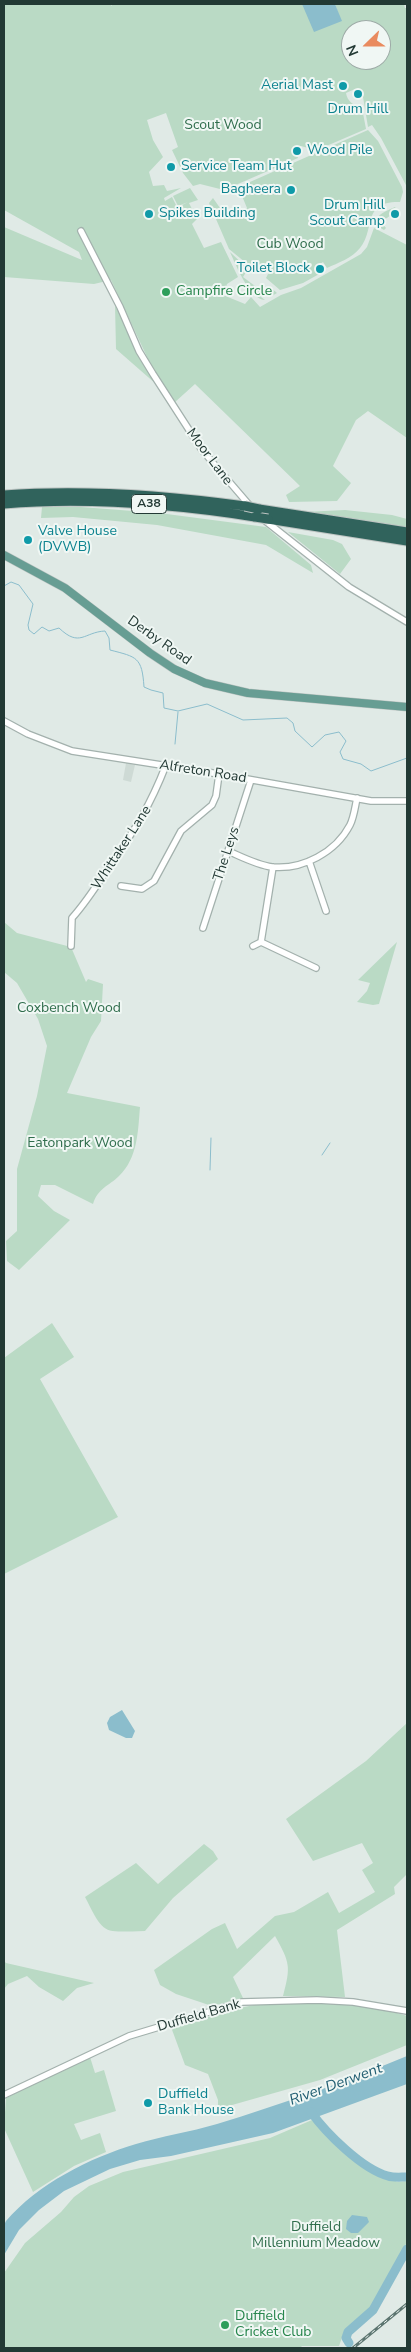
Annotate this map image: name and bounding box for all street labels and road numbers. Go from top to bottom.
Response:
street label: Moor Lane [182,425,236,489]
road number: A38 [132,494,166,514]
street label: Derby Road [124,613,194,669]
street label: Alfreton Road [158,757,248,787]
street label: Whittaker Lane [89,803,155,893]
street label: The Leys [210,825,244,883]
street label: Duffield Bank [156,1996,242,2036]

